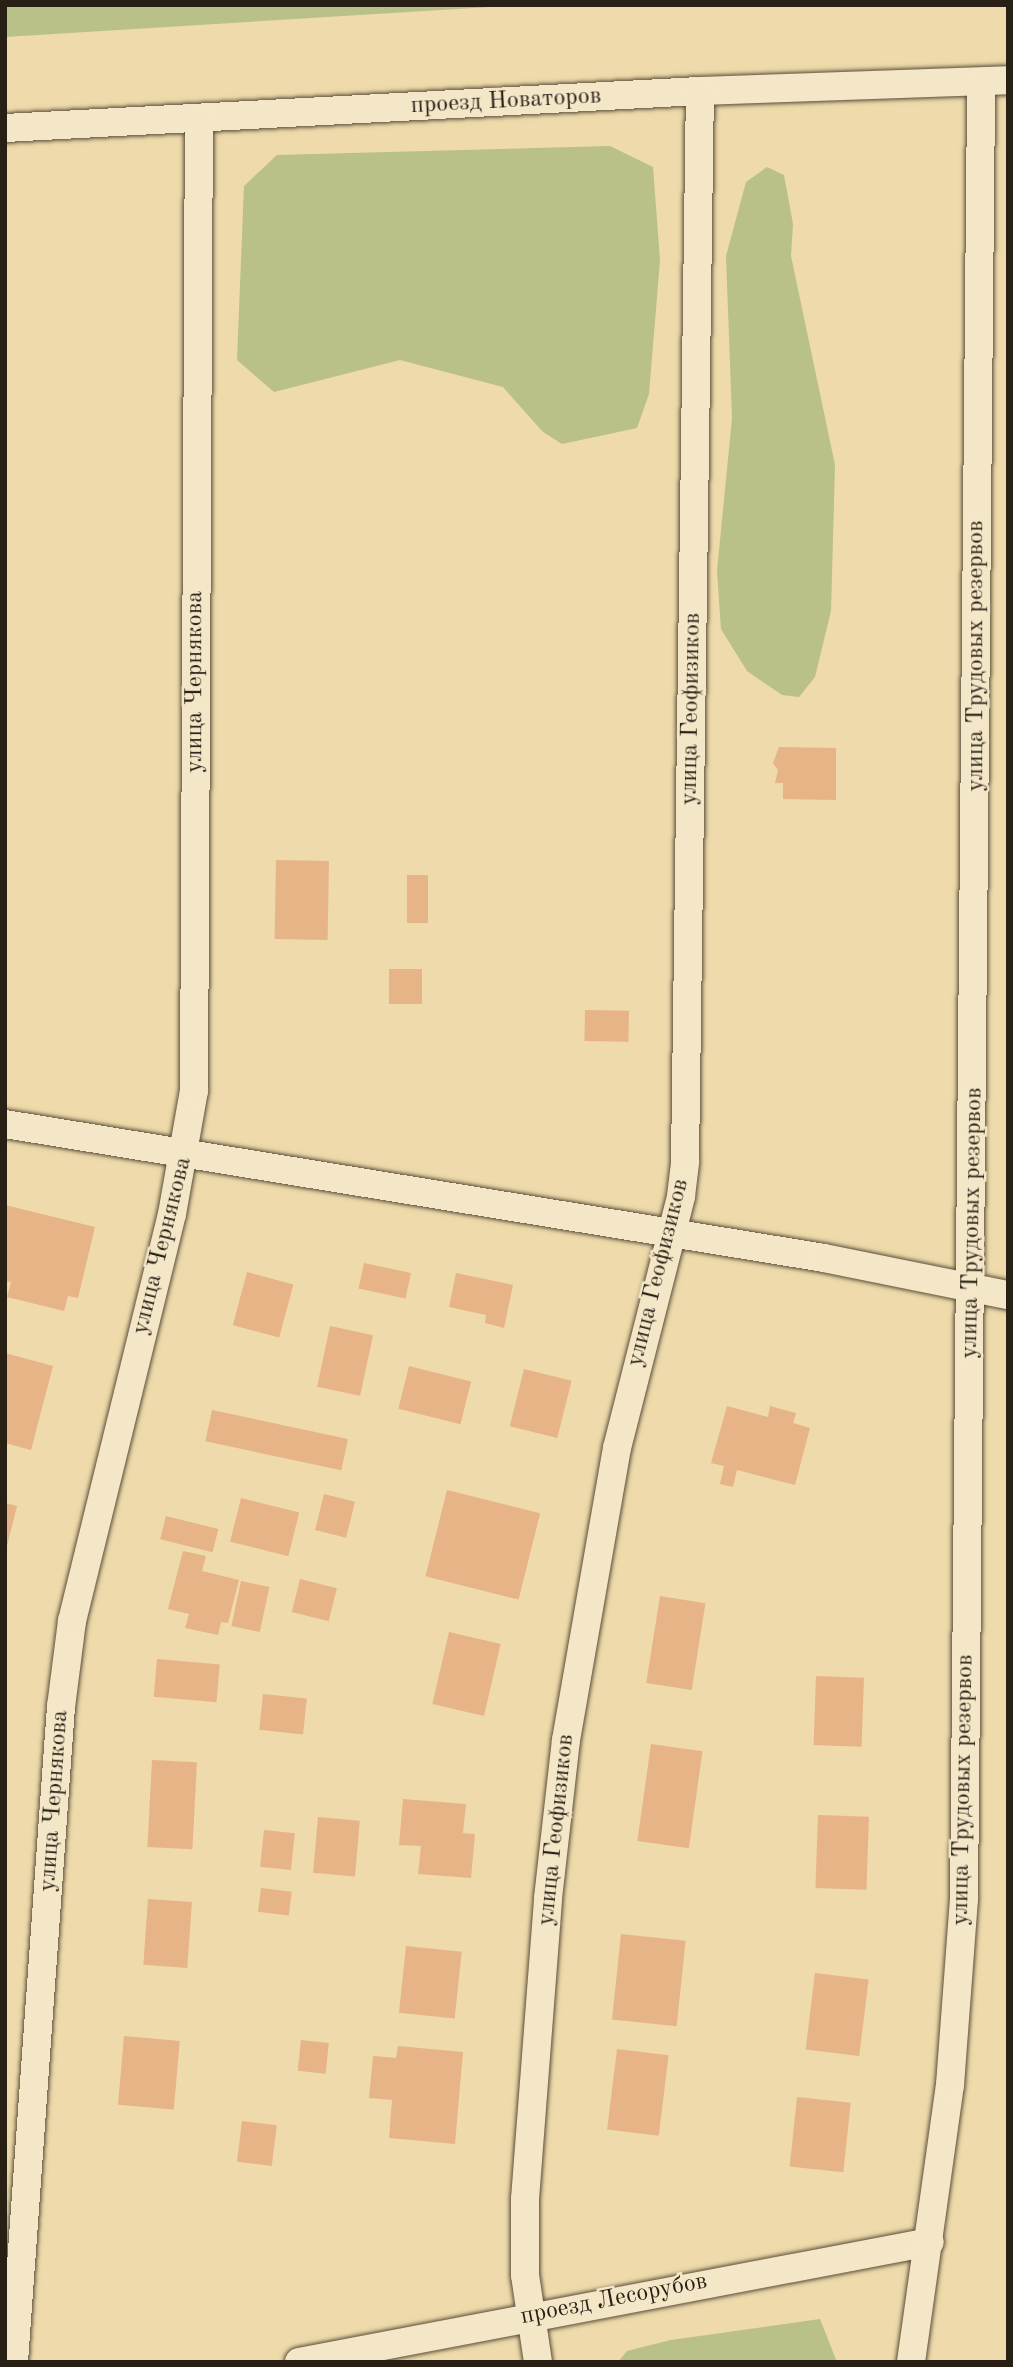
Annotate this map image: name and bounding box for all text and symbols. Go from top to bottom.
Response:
street label: проезд Новаторов [410,83,602,121]
street label: улица Трудовых резервов [963,520,991,792]
street label: улица Чернякова [182,591,210,773]
street label: улица Геофизиков [676,612,708,806]
street label: улица Трудовых резервов [956,1087,990,1359]
street label: улица Чернякова [127,1154,199,1338]
street label: улица Геофизиков [622,1176,696,1370]
street label: улица Трудовых резервов [947,1654,981,1926]
street label: улица Чернякова [34,1709,76,1893]
street label: улица Геофизиков [533,1733,581,1927]
street label: проезд Лесорубов [518,2268,710,2332]

